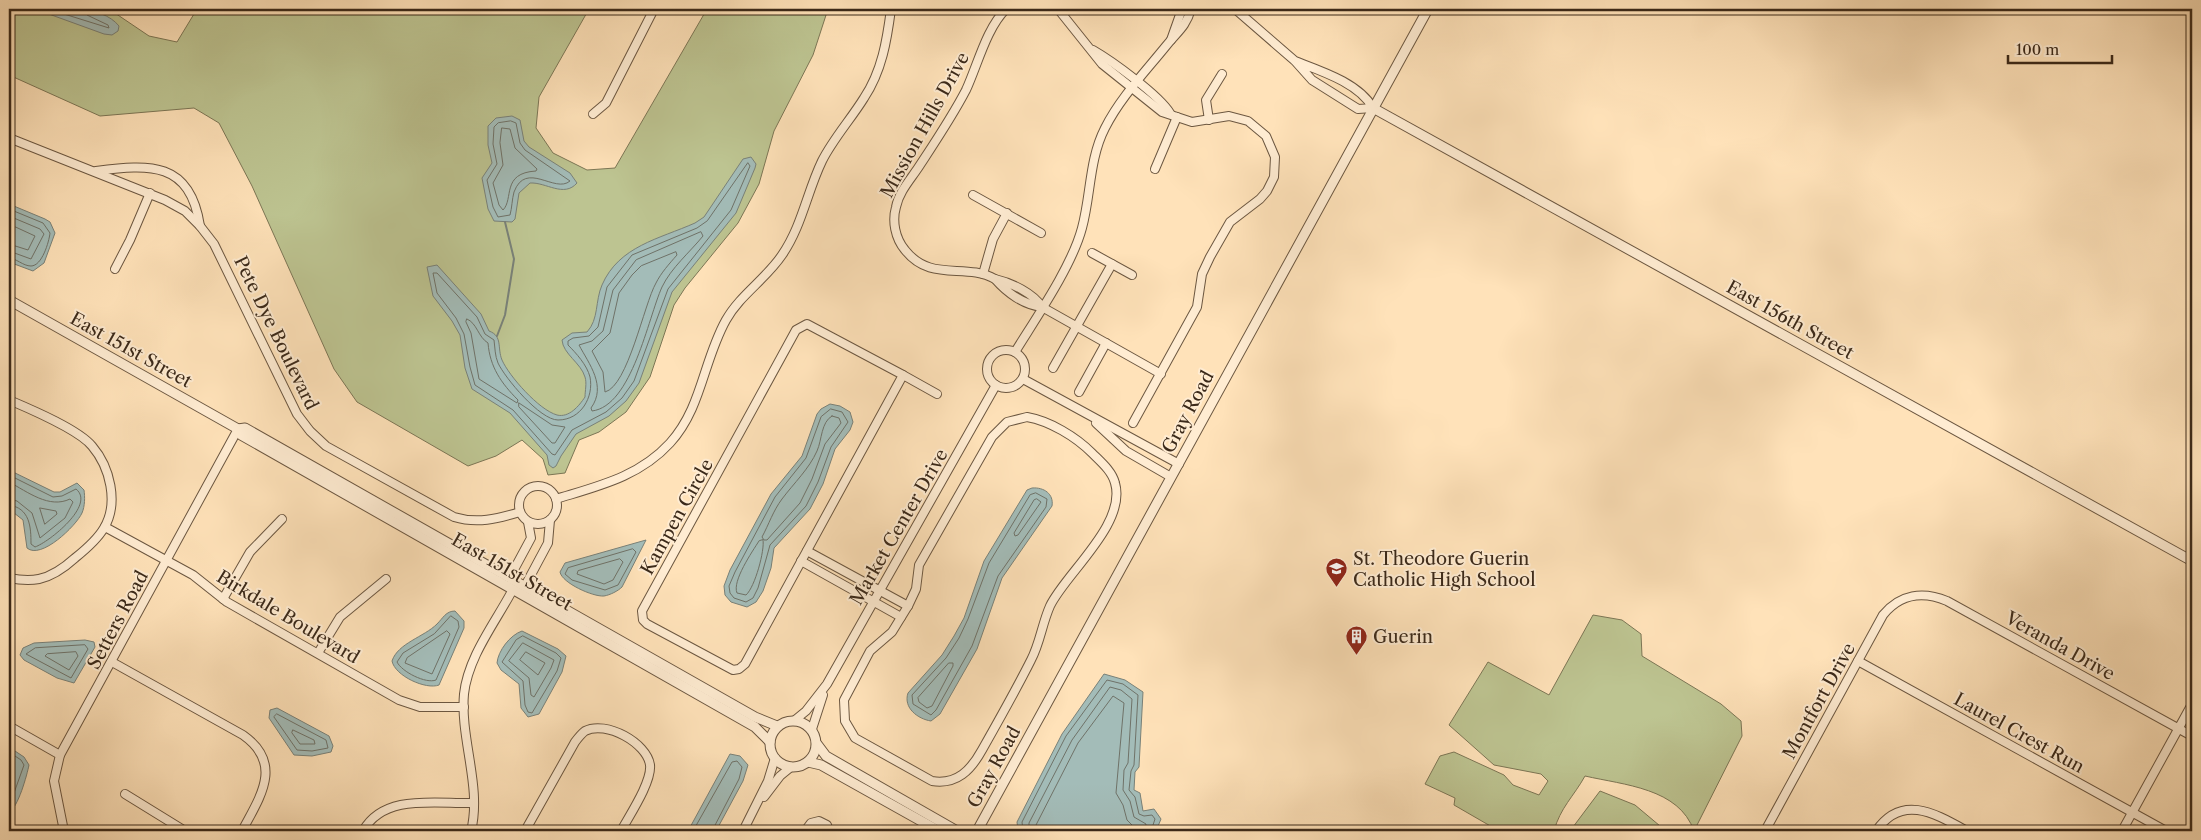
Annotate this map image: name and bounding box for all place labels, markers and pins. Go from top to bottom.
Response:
place label: St. Theodore Guerin Catholic High School [1353,548,1536,591]
school or university icon: St. Theodore Guerin Catholic High School [1325,557,1349,588]
building icon: Guerin [1345,625,1369,656]
place label: Guerin [1373,626,1433,648]

